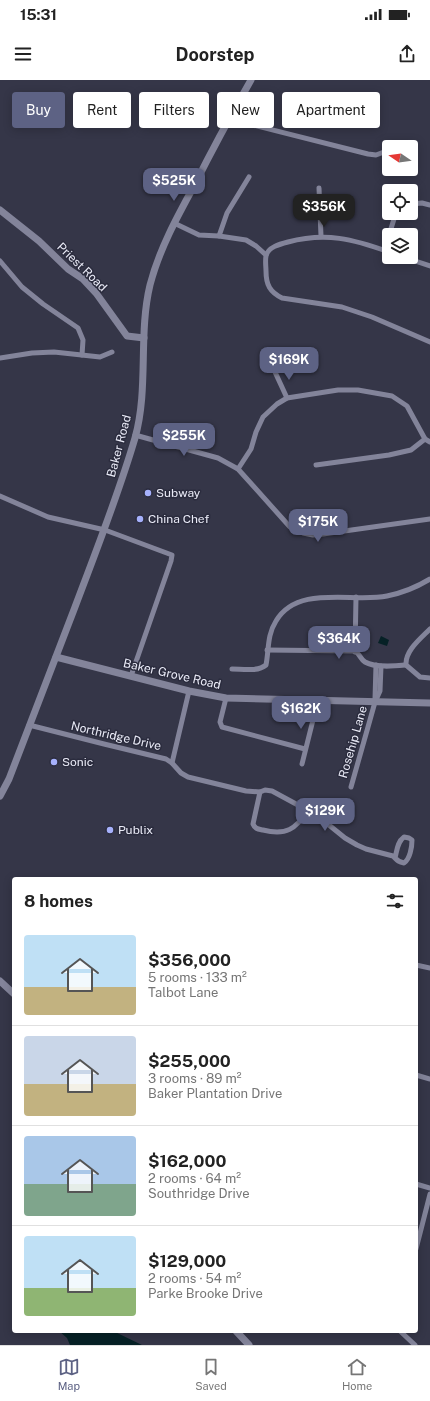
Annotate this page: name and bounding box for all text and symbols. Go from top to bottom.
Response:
text: 15:31 [20,6,57,23]
icon: menu [12,43,34,65]
icon: share [396,43,418,65]
text: Doorstep [176,44,255,65]
chip: Buy [12,92,65,128]
chip: Rent [73,92,131,128]
chip: Filters [139,92,209,128]
chip: New [217,92,274,128]
chip: Apartment [282,92,380,128]
north arrow [382,140,418,176]
map controls [382,140,418,264]
pin: $525K [146,168,202,202]
text: $525K [152,173,196,188]
button: locate [382,184,418,220]
pin: $356K [296,194,352,228]
text: $356K [302,199,346,214]
button: layers [382,228,418,264]
street label: Priest Road [54,240,110,294]
pin: $169K [261,347,317,381]
text: $169K [269,352,309,367]
street label: Baker Road [104,413,134,479]
pin: $255K [156,423,212,457]
text: $255K [162,428,206,443]
place label: Subway [156,486,201,500]
marker: Subway [143,488,153,498]
pin: $175K [290,509,346,543]
place label: China Chef [148,512,209,526]
marker: China Chef [135,514,145,524]
text: $175K [298,514,338,529]
pin: $364K [311,626,367,660]
text: $364K [317,631,361,646]
street label: Baker Grove Road [122,656,222,692]
pin: $162K [273,696,329,730]
text: $162K [281,701,321,716]
street label: Rosehip Lane [336,704,370,780]
street label: Northridge Drive [69,719,163,753]
place label: Sonic [62,755,93,769]
marker: Sonic [49,757,59,767]
pin: $129K [297,798,353,832]
text: $129K [305,803,345,818]
place label: Publix [118,823,153,837]
marker: Publix [105,825,115,835]
icon: filters [384,890,406,912]
text: 8 homes [24,891,93,911]
text: $356,000 [148,950,231,970]
icon: home [56,951,104,999]
text: 5 rooms · 133 m² [148,970,247,985]
text: Talbot Lane [148,985,218,1000]
text: $255,000 [148,1051,231,1071]
icon: home [56,1052,104,1100]
text: 3 rooms · 89 m² [148,1071,242,1086]
text: Baker Plantation Drive [148,1086,282,1101]
text: $162,000 [148,1151,226,1171]
icon: home [56,1152,104,1200]
text: 2 rooms · 64 m² [148,1171,241,1186]
text: Southridge Drive [148,1186,250,1201]
text: $129,000 [148,1251,226,1271]
icon: home [56,1252,104,1300]
text: 2 rooms · 54 m² [148,1271,241,1286]
text: Parke Brooke Drive [148,1286,263,1301]
tab: Map [58,1356,80,1392]
tab: Saved [195,1356,227,1392]
tab: Home [342,1356,372,1392]

